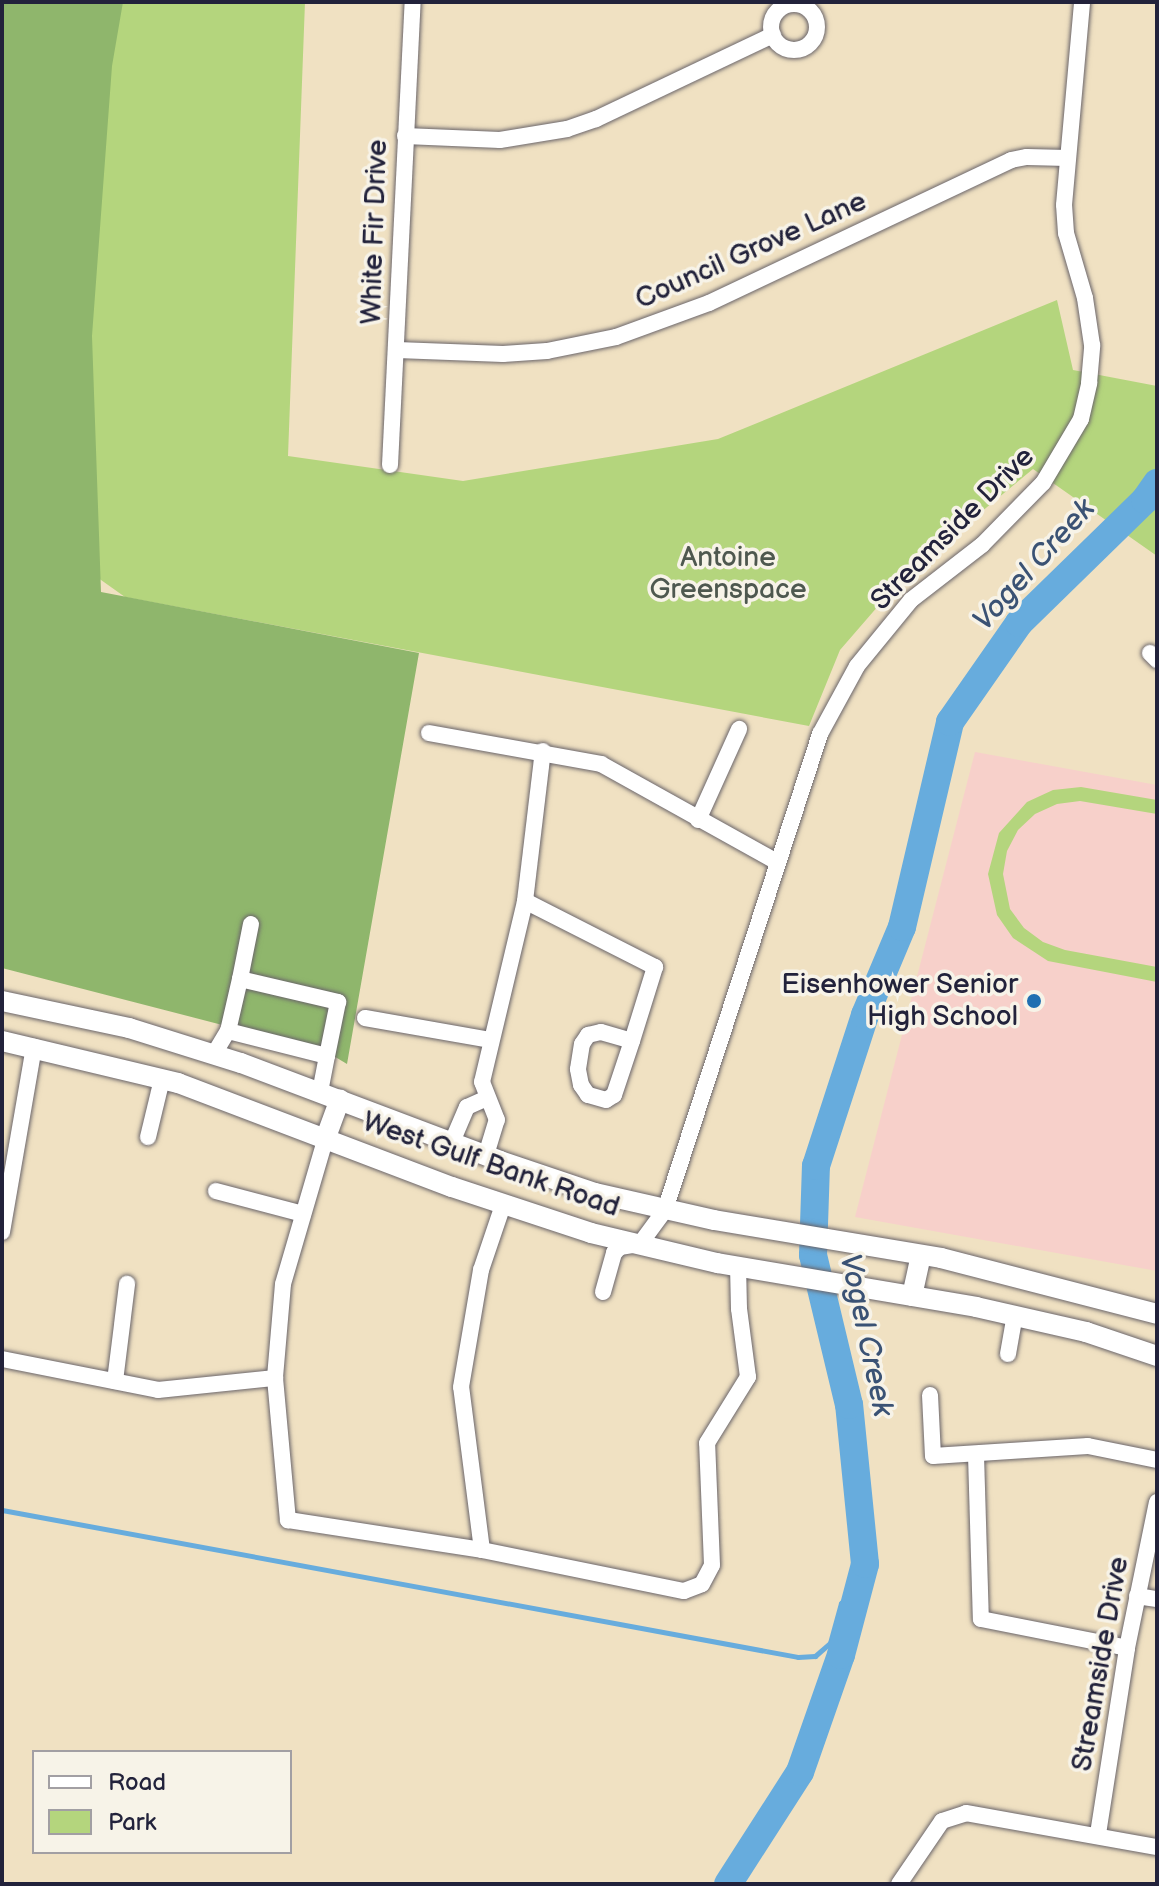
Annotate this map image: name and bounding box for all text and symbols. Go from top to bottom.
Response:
street label: White Fir Drive [355,139,395,325]
street label: Council Grove Lane [630,185,872,317]
street label: Streamside Drive [864,440,1042,618]
water label: Vogel Creek [965,492,1103,638]
park label: Antoine Greenspace [650,541,806,607]
place label: Eisenhower Senior High School [781,968,1018,1034]
marker: Eisenhower Senior High School [1025,992,1043,1010]
street label: West Gulf Bank Road [358,1105,624,1225]
water label: Vogel Creek [831,1250,901,1420]
street label: Streamside Drive [1066,1554,1136,1774]
legend [32,1750,292,1854]
text: Road [108,1768,166,1797]
text: Park [108,1808,156,1837]

